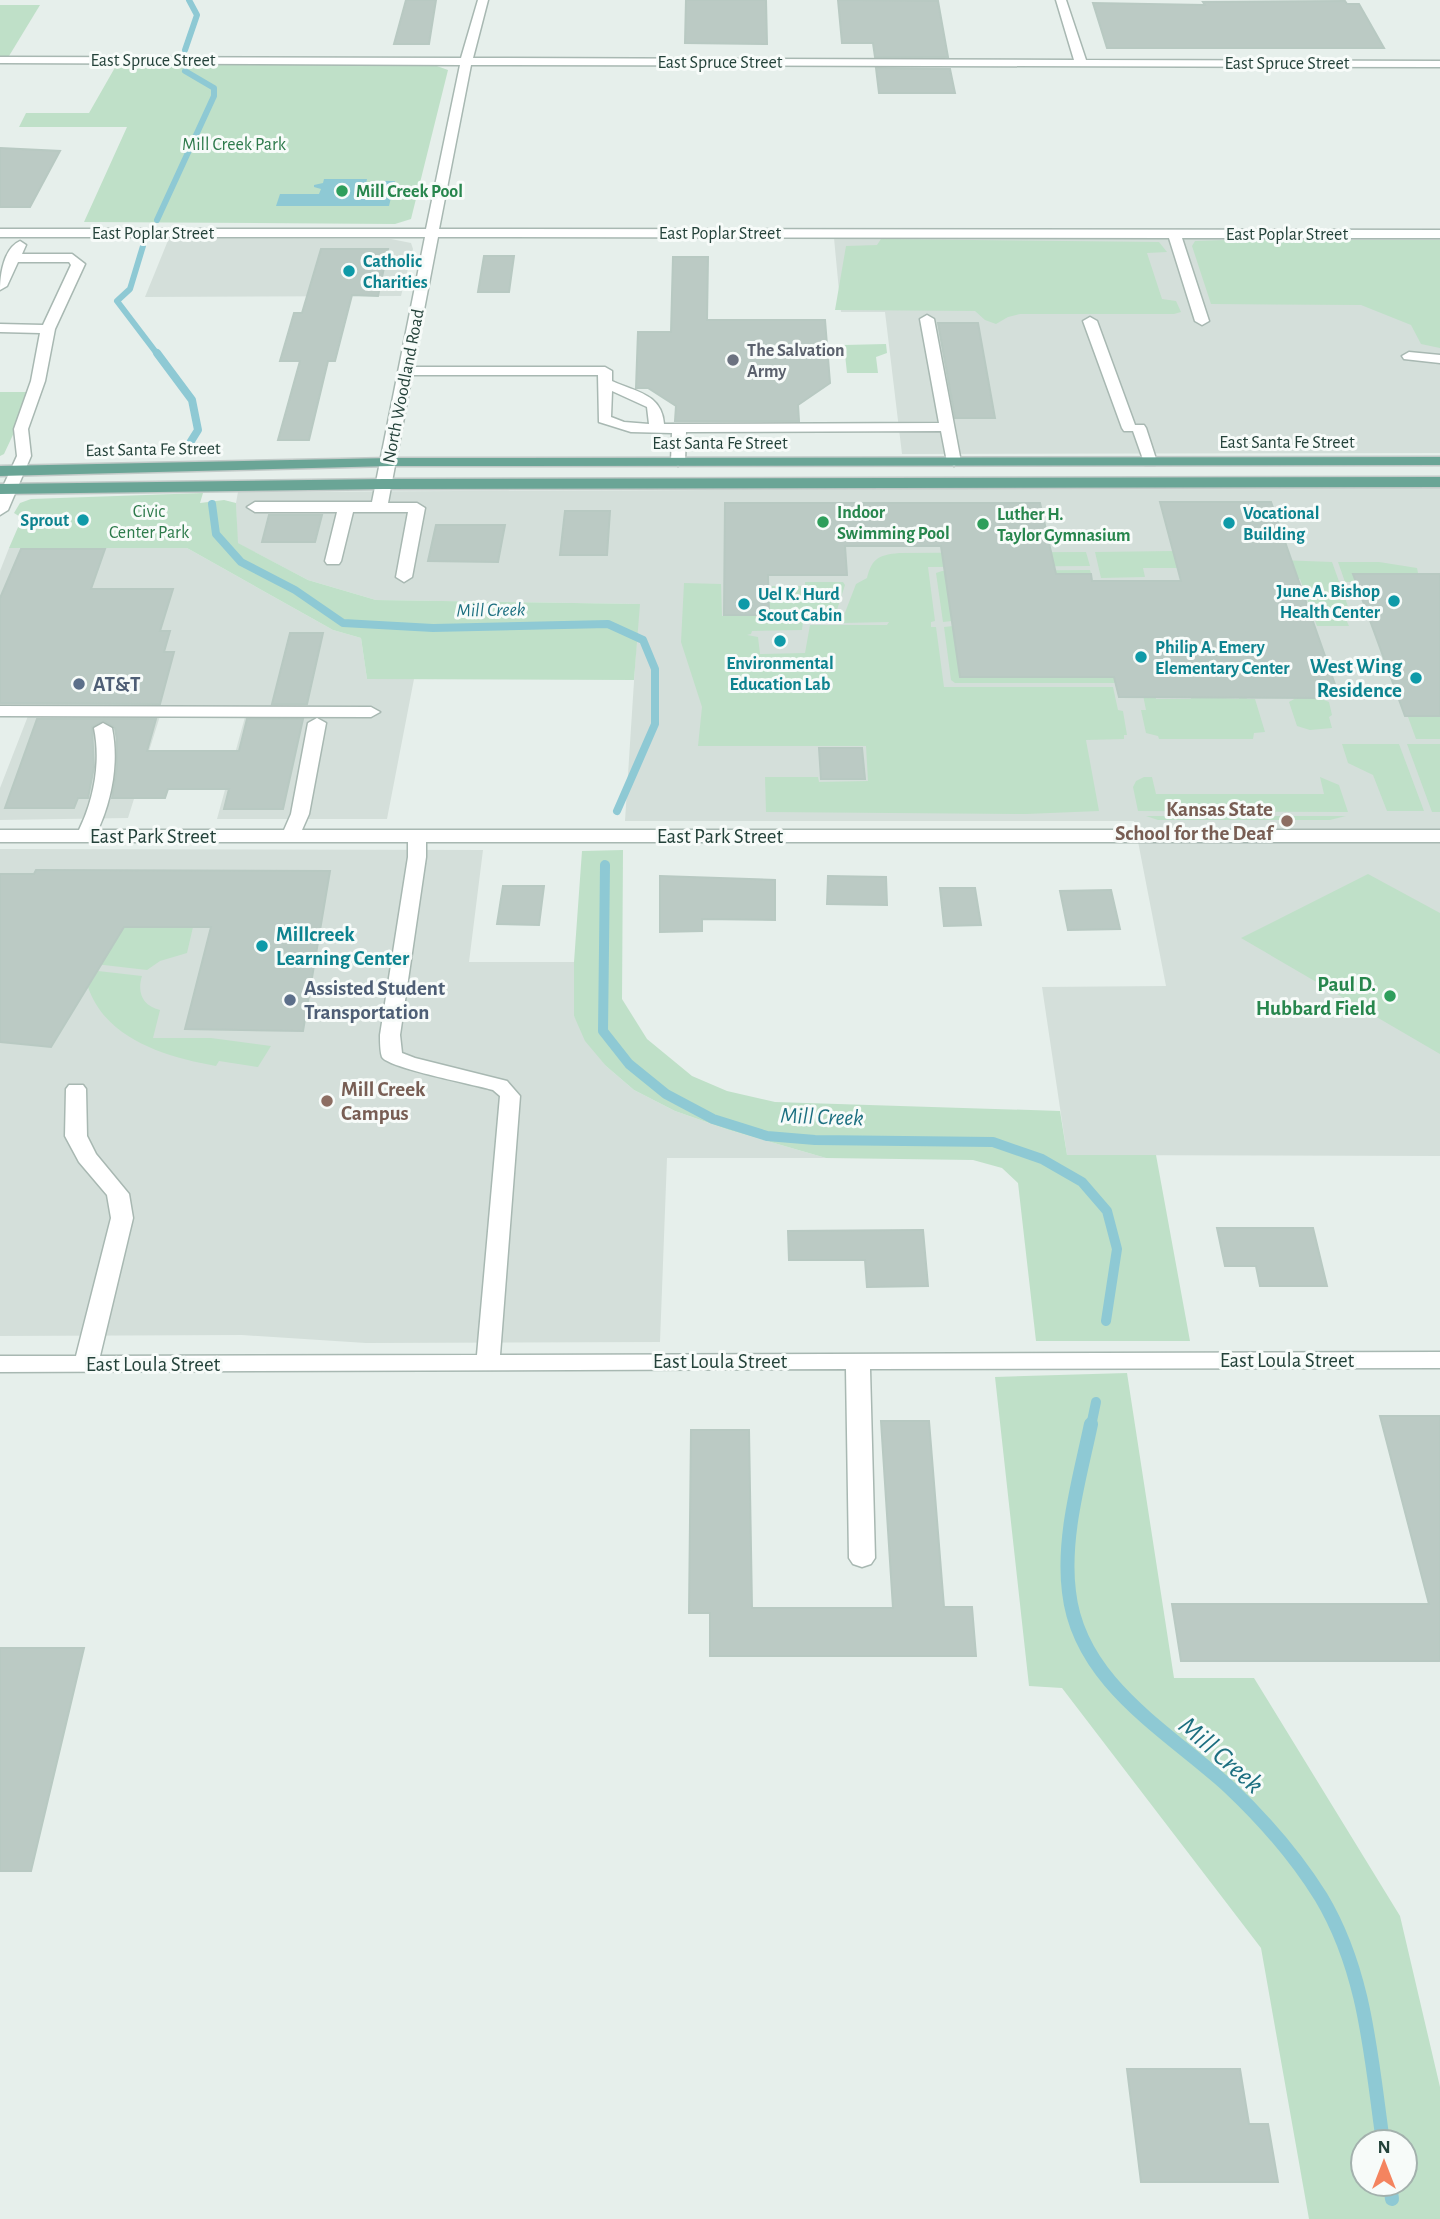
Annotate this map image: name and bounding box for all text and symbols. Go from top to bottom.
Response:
street label: East Spruce Street [90,52,216,70]
street label: East Spruce Street [657,54,783,72]
street label: East Spruce Street [1224,55,1350,73]
park label: Mill Creek Park [182,136,287,154]
marker: Mill Creek Pool [334,183,350,199]
place label: Mill Creek Pool [356,183,463,201]
street label: East Poplar Street [92,225,214,243]
street label: East Poplar Street [659,225,781,243]
street label: East Poplar Street [1226,226,1348,244]
place label: Catholic Charities [363,253,428,292]
marker: Catholic Charities [341,263,357,279]
street label: North Woodland Road [380,308,428,465]
place label: The Salvation Army [747,342,845,381]
marker: The Salvation Army [725,352,741,368]
street label: East Santa Fe Street [1219,434,1355,452]
street label: East Santa Fe Street [652,435,788,453]
street label: East Santa Fe Street [85,440,221,460]
park label: Civic Center Park [109,503,190,542]
place label: Indoor Swimming Pool [837,504,950,543]
place label: Vocational Building [1243,505,1320,544]
place label: Luther H. Taylor Gymnasium [997,506,1130,545]
place label: Sprout [20,512,69,530]
marker: Sprout [75,512,91,528]
marker: Indoor Swimming Pool [815,514,831,530]
marker: Vocational Building [1221,515,1237,531]
marker: Luther H. Taylor Gymnasium [975,516,991,532]
place label: June A. Bishop Health Center [1277,583,1381,622]
place label: Uel K. Hurd Scout Cabin [758,586,842,625]
marker: June A. Bishop Health Center [1386,593,1402,609]
marker: Uel K. Hurd Scout Cabin [736,596,752,612]
water label: Mill Creek [456,600,526,621]
marker: Environmental Education Lab [772,633,788,649]
place label: Philip A. Emery Elementary Center [1155,639,1290,678]
marker: Philip A. Emery Elementary Center [1133,649,1149,665]
place label: Environmental Education Lab [726,655,834,694]
place label: West Wing Residence [1310,656,1402,701]
marker: West Wing Residence [1408,670,1424,686]
place label: AT&T [93,674,141,695]
marker: AT&T [71,676,87,692]
place label: Kansas State School for the Deaf [1115,799,1275,844]
marker: Kansas State School for the Deaf [1279,813,1295,829]
street label: East Park Street [90,826,217,847]
street label: East Park Street [657,826,784,847]
place label: Millcreek Learning Center [276,924,410,969]
marker: Millcreek Learning Center [254,938,270,954]
place label: Paul D. Hubbard Field [1256,974,1376,1019]
place label: Assisted Student Transportation [304,978,445,1023]
marker: Paul D. Hubbard Field [1382,988,1398,1004]
marker: Assisted Student Transportation [282,992,298,1008]
place label: Mill Creek Campus [341,1079,426,1124]
marker: Mill Creek Campus [319,1093,335,1109]
water label: Mill Creek [780,1105,864,1130]
street label: East Loula Street [1220,1350,1355,1371]
street label: East Loula Street [653,1351,788,1372]
street label: East Loula Street [86,1354,221,1375]
water label: Mill Creek [1173,1712,1268,1799]
north arrow [1349,2128,1419,2198]
text: N [1377,2138,1391,2157]

